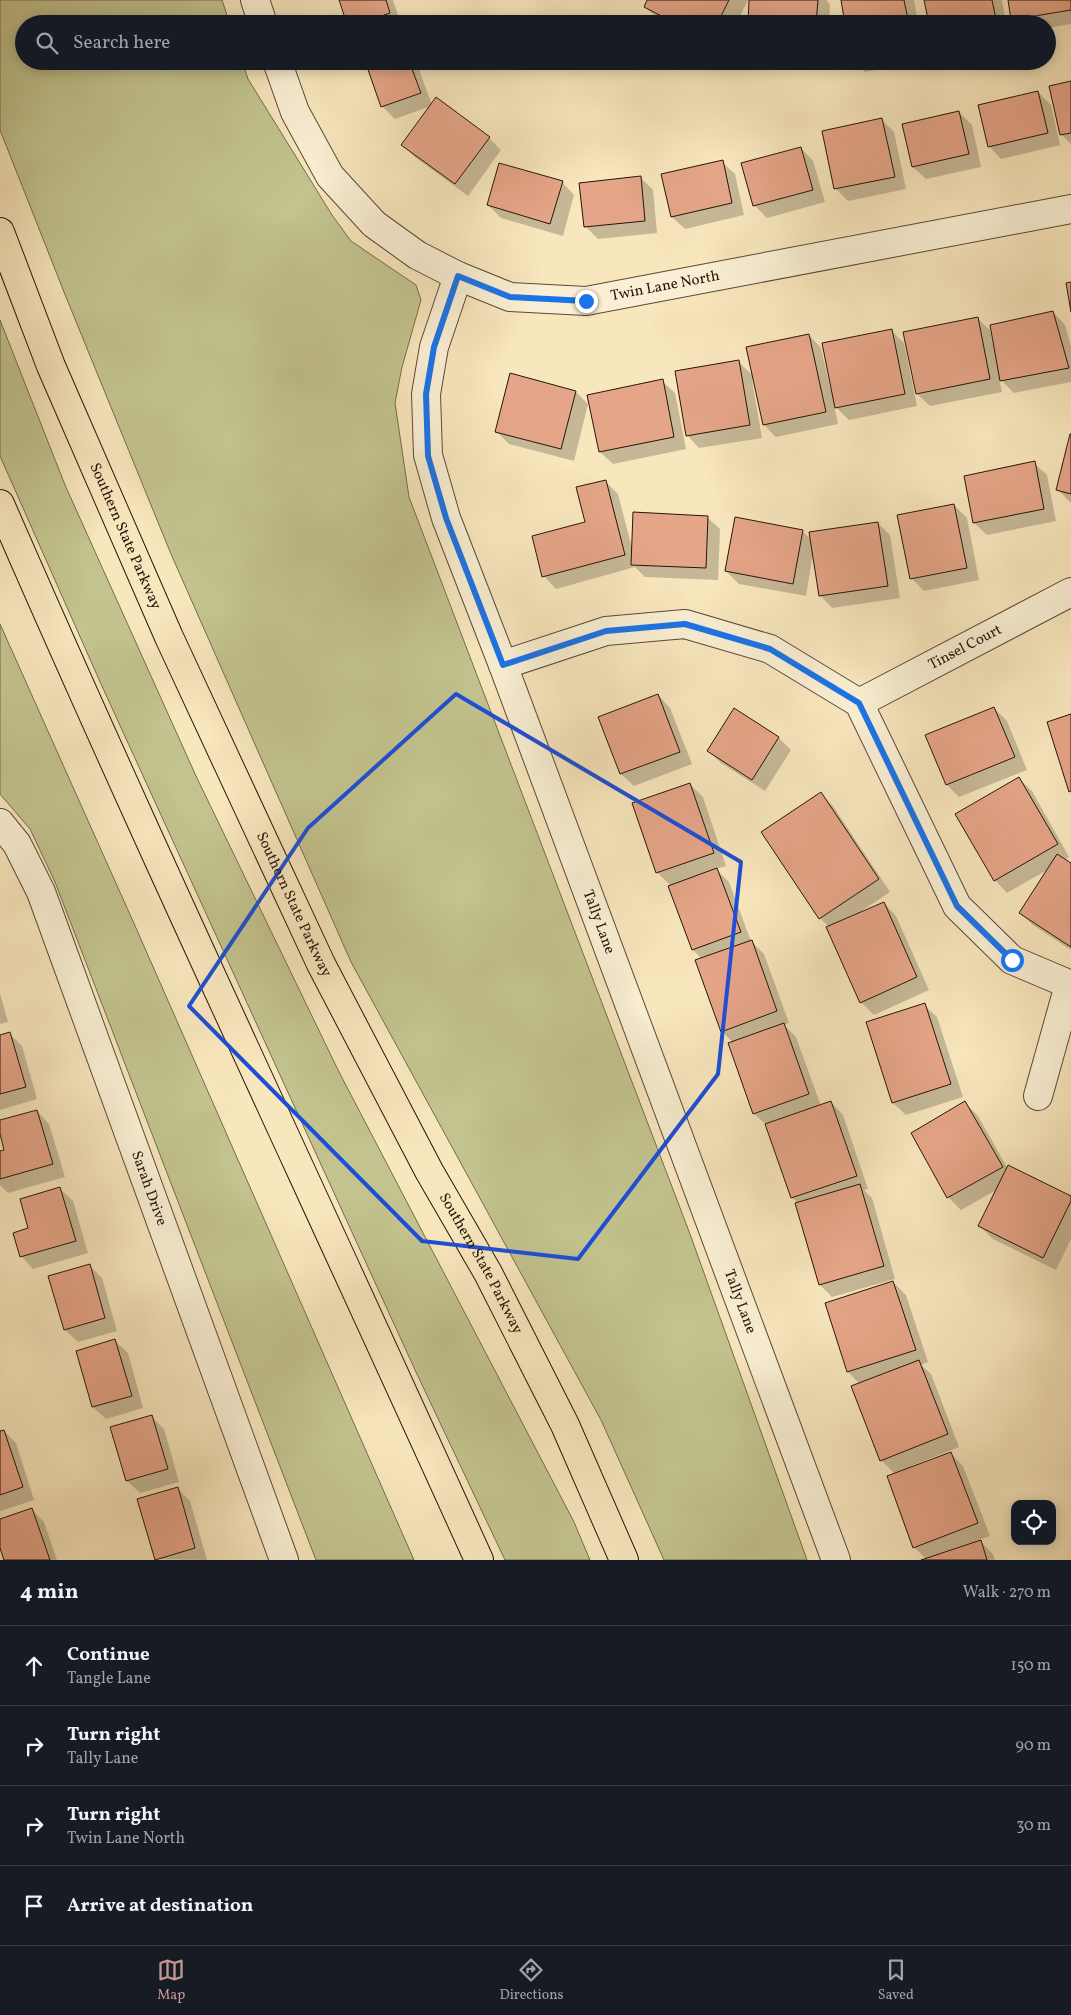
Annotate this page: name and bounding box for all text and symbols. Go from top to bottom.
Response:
search box [15,15,1056,70]
icon: search [33,29,61,57]
text: Search here [73,30,170,56]
street label: Twin Lane North [609,265,722,307]
route end [575,290,598,313]
street label: Southern State Parkway [84,460,166,613]
street label: Tinsel Court [925,619,1006,675]
street label: Southern State Parkway [251,829,337,981]
street label: Tally Lane [577,887,620,957]
route start [1001,949,1024,972]
street label: Sarah Drive [126,1148,172,1229]
street label: Southern State Parkway [433,1189,528,1338]
street label: Tally Lane [718,1266,761,1337]
map controls [1011,1500,1056,1545]
button: locate [1011,1500,1056,1545]
text: 4 min [20,1578,79,1607]
text: Walk · 270 m [963,1582,1051,1604]
text: Continue [67,1642,150,1668]
icon: ahead [20,1652,48,1680]
text: 150 m [1010,1655,1051,1677]
text: Tangle Lane [67,1668,151,1690]
text: Turn right [67,1722,160,1748]
icon: right [20,1732,48,1760]
text: 90 m [1015,1735,1051,1757]
text: Tally Lane [67,1748,138,1770]
text: Turn right [67,1802,160,1828]
icon: right [20,1812,48,1840]
text: 30 m [1016,1815,1051,1837]
text: Twin Lane North [67,1828,185,1850]
icon: arrive [20,1892,48,1920]
text: Arrive at destination [67,1893,253,1919]
tab: Map [157,1956,185,2005]
tab: Directions [499,1956,564,2005]
tab: Saved [878,1956,914,2005]

